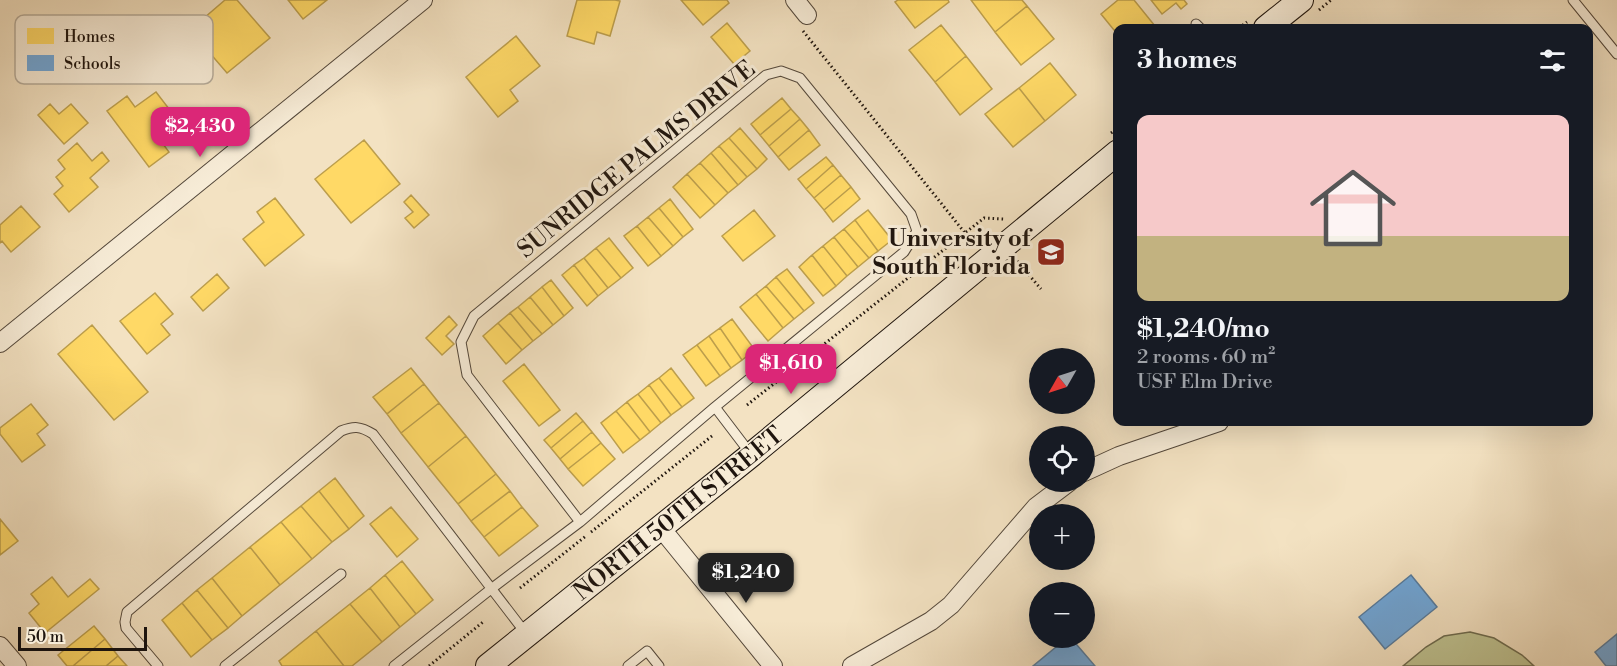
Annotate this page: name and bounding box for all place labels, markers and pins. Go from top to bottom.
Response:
pin: $2,430 [151,107,249,158]
place label: University of South Florida [872,224,1033,282]
school or university icon: University of South Florida [1035,236,1067,268]
pin: $1,610 [742,344,840,395]
pin: $1,240 [697,553,795,604]

